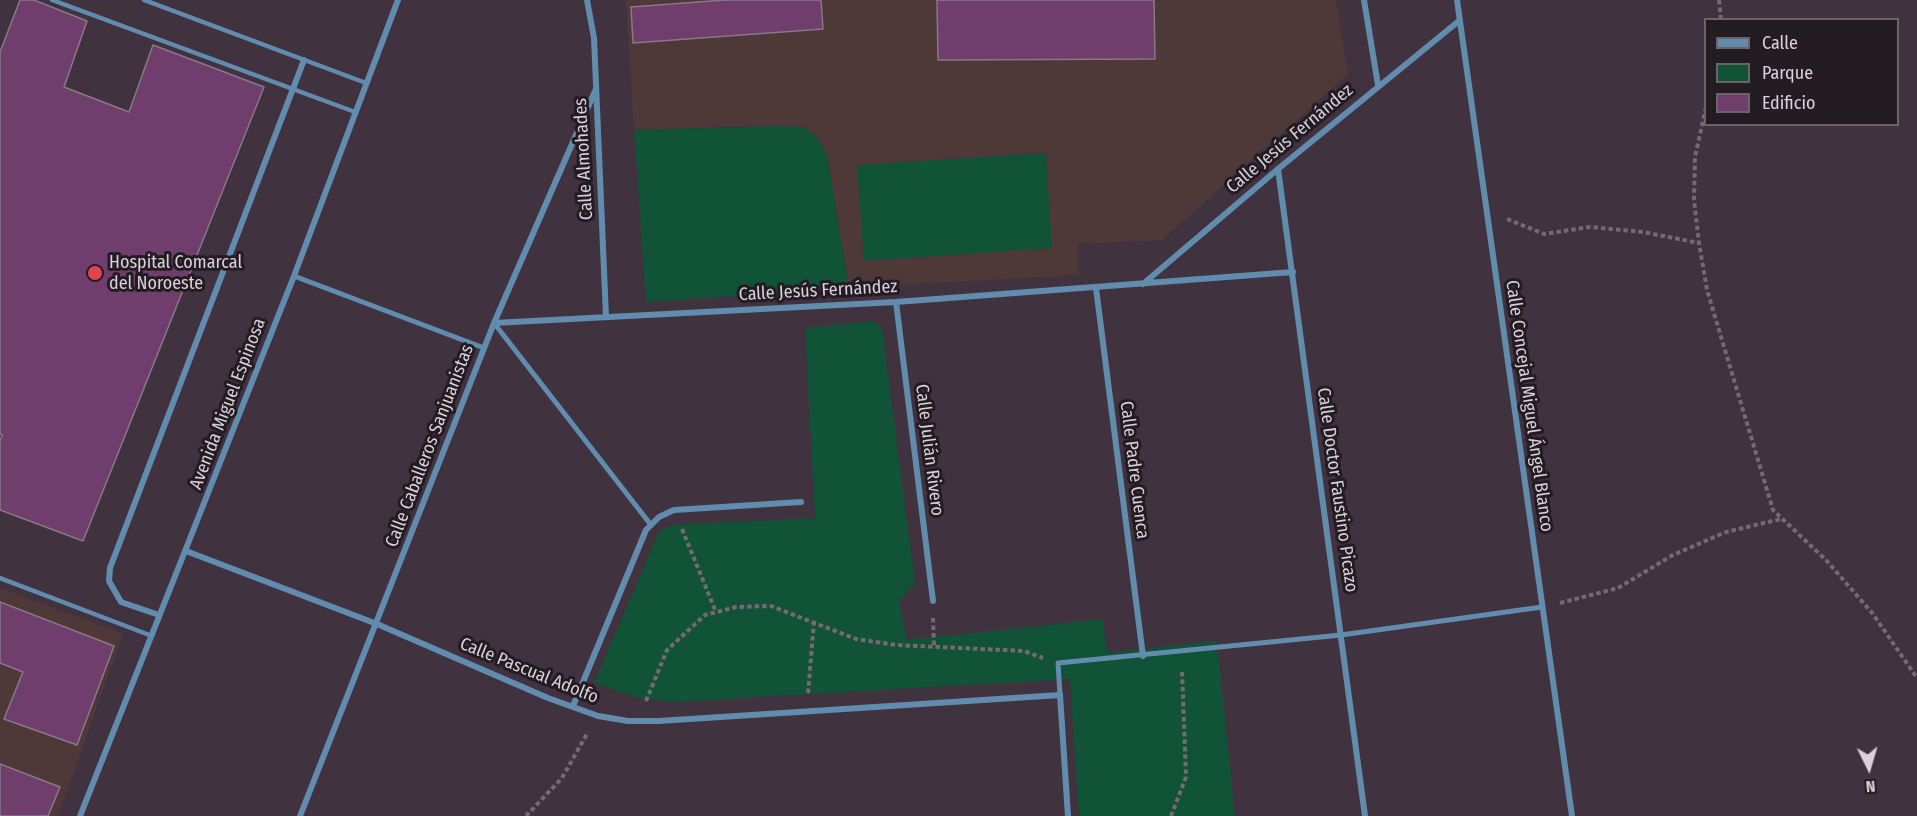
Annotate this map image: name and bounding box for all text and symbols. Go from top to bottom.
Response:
legend [1704,18,1899,126]
text: Calle [1762,32,1798,54]
text: Parque [1762,62,1813,84]
street label: Calle Jesús Fernández [1222,80,1358,198]
text: Edificio [1762,92,1815,114]
street label: Calle Almohades [570,97,598,221]
place label: Hospital Comarcal del Noroeste [109,252,242,294]
marker: Hospital Comarcal del Noroeste [86,264,104,282]
street label: Calle Jesús Fernández [738,276,898,306]
street label: Calle Concejal Miguel Ángel Blanco [1501,279,1557,533]
street label: Avenida Miguel Espinosa [185,315,271,493]
street label: Calle Caballeros Sanjuanistas [381,342,479,550]
street label: Calle Julián Rivero [910,383,948,517]
street label: Calle Doctor Faustino Picazo [1312,386,1362,594]
street label: Calle Padre Cuenca [1115,400,1153,540]
street label: Calle Pascual Adolfo [456,633,602,709]
north arrow [1839,738,1899,798]
text: N [1865,777,1876,796]

